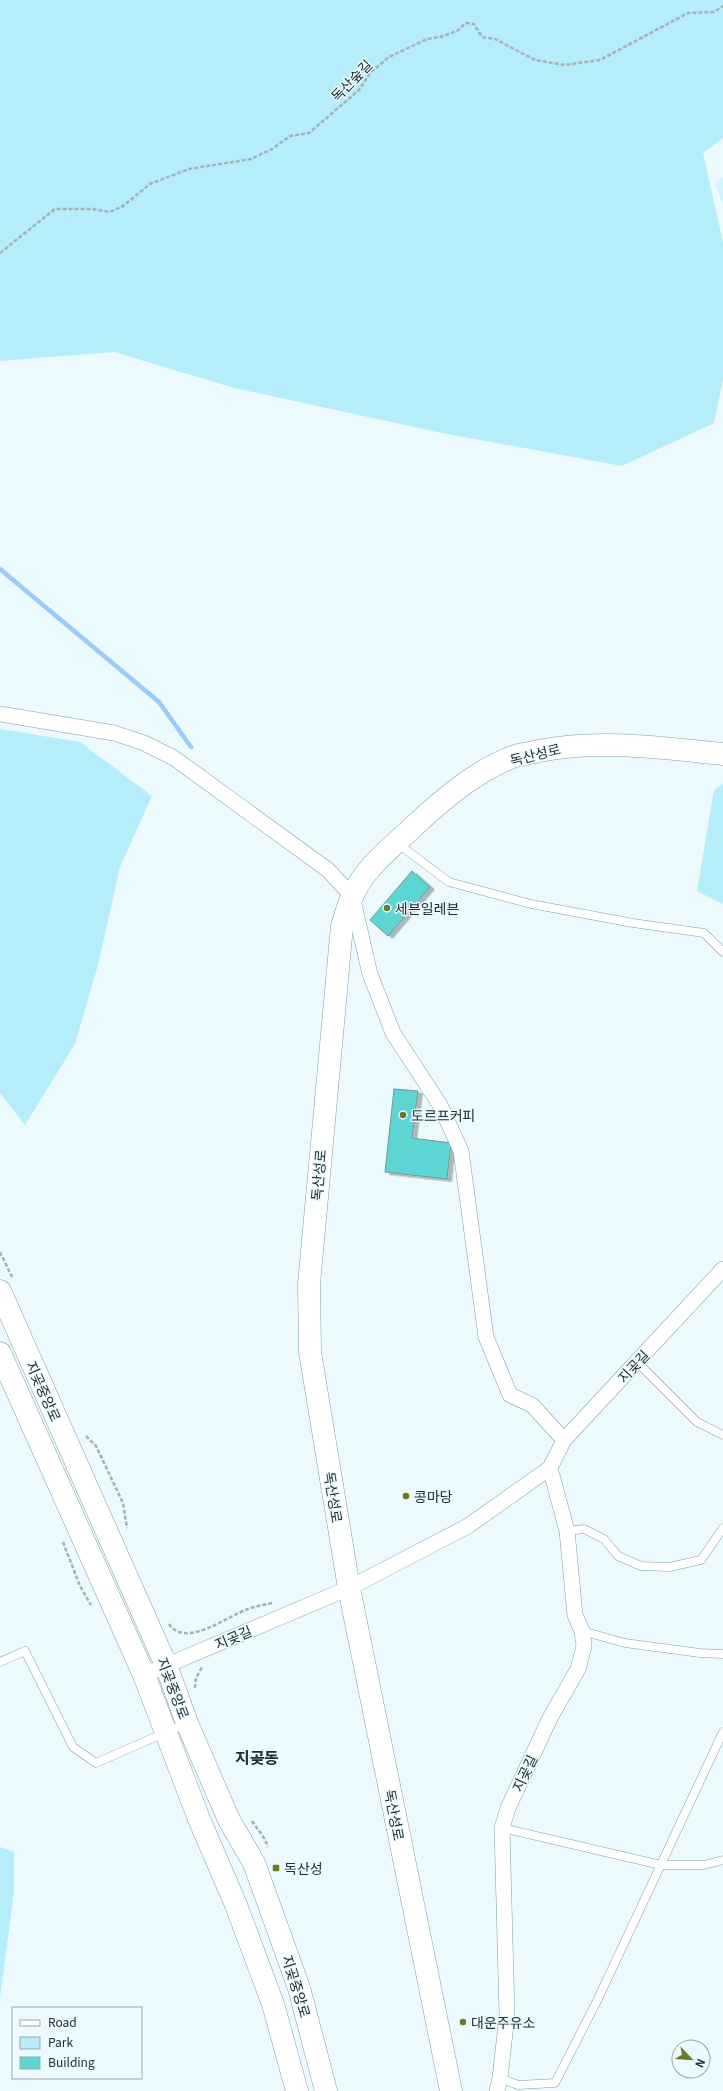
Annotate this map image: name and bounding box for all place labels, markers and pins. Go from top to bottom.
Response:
place label: 세븐일레븐 [395,898,460,918]
marker: 세븐일레븐 [382,903,392,913]
place label: 도르프커피 [411,1105,475,1125]
marker: 도르프커피 [398,1110,408,1120]
place label: 콩마당 [414,1486,453,1506]
marker: 콩마당 [401,1491,411,1501]
place label: 독산성 [284,1858,323,1878]
marker: 독산성 [271,1863,281,1873]
place label: 대운주유소 [471,2012,536,2032]
marker: 대운주유소 [458,2017,468,2027]

